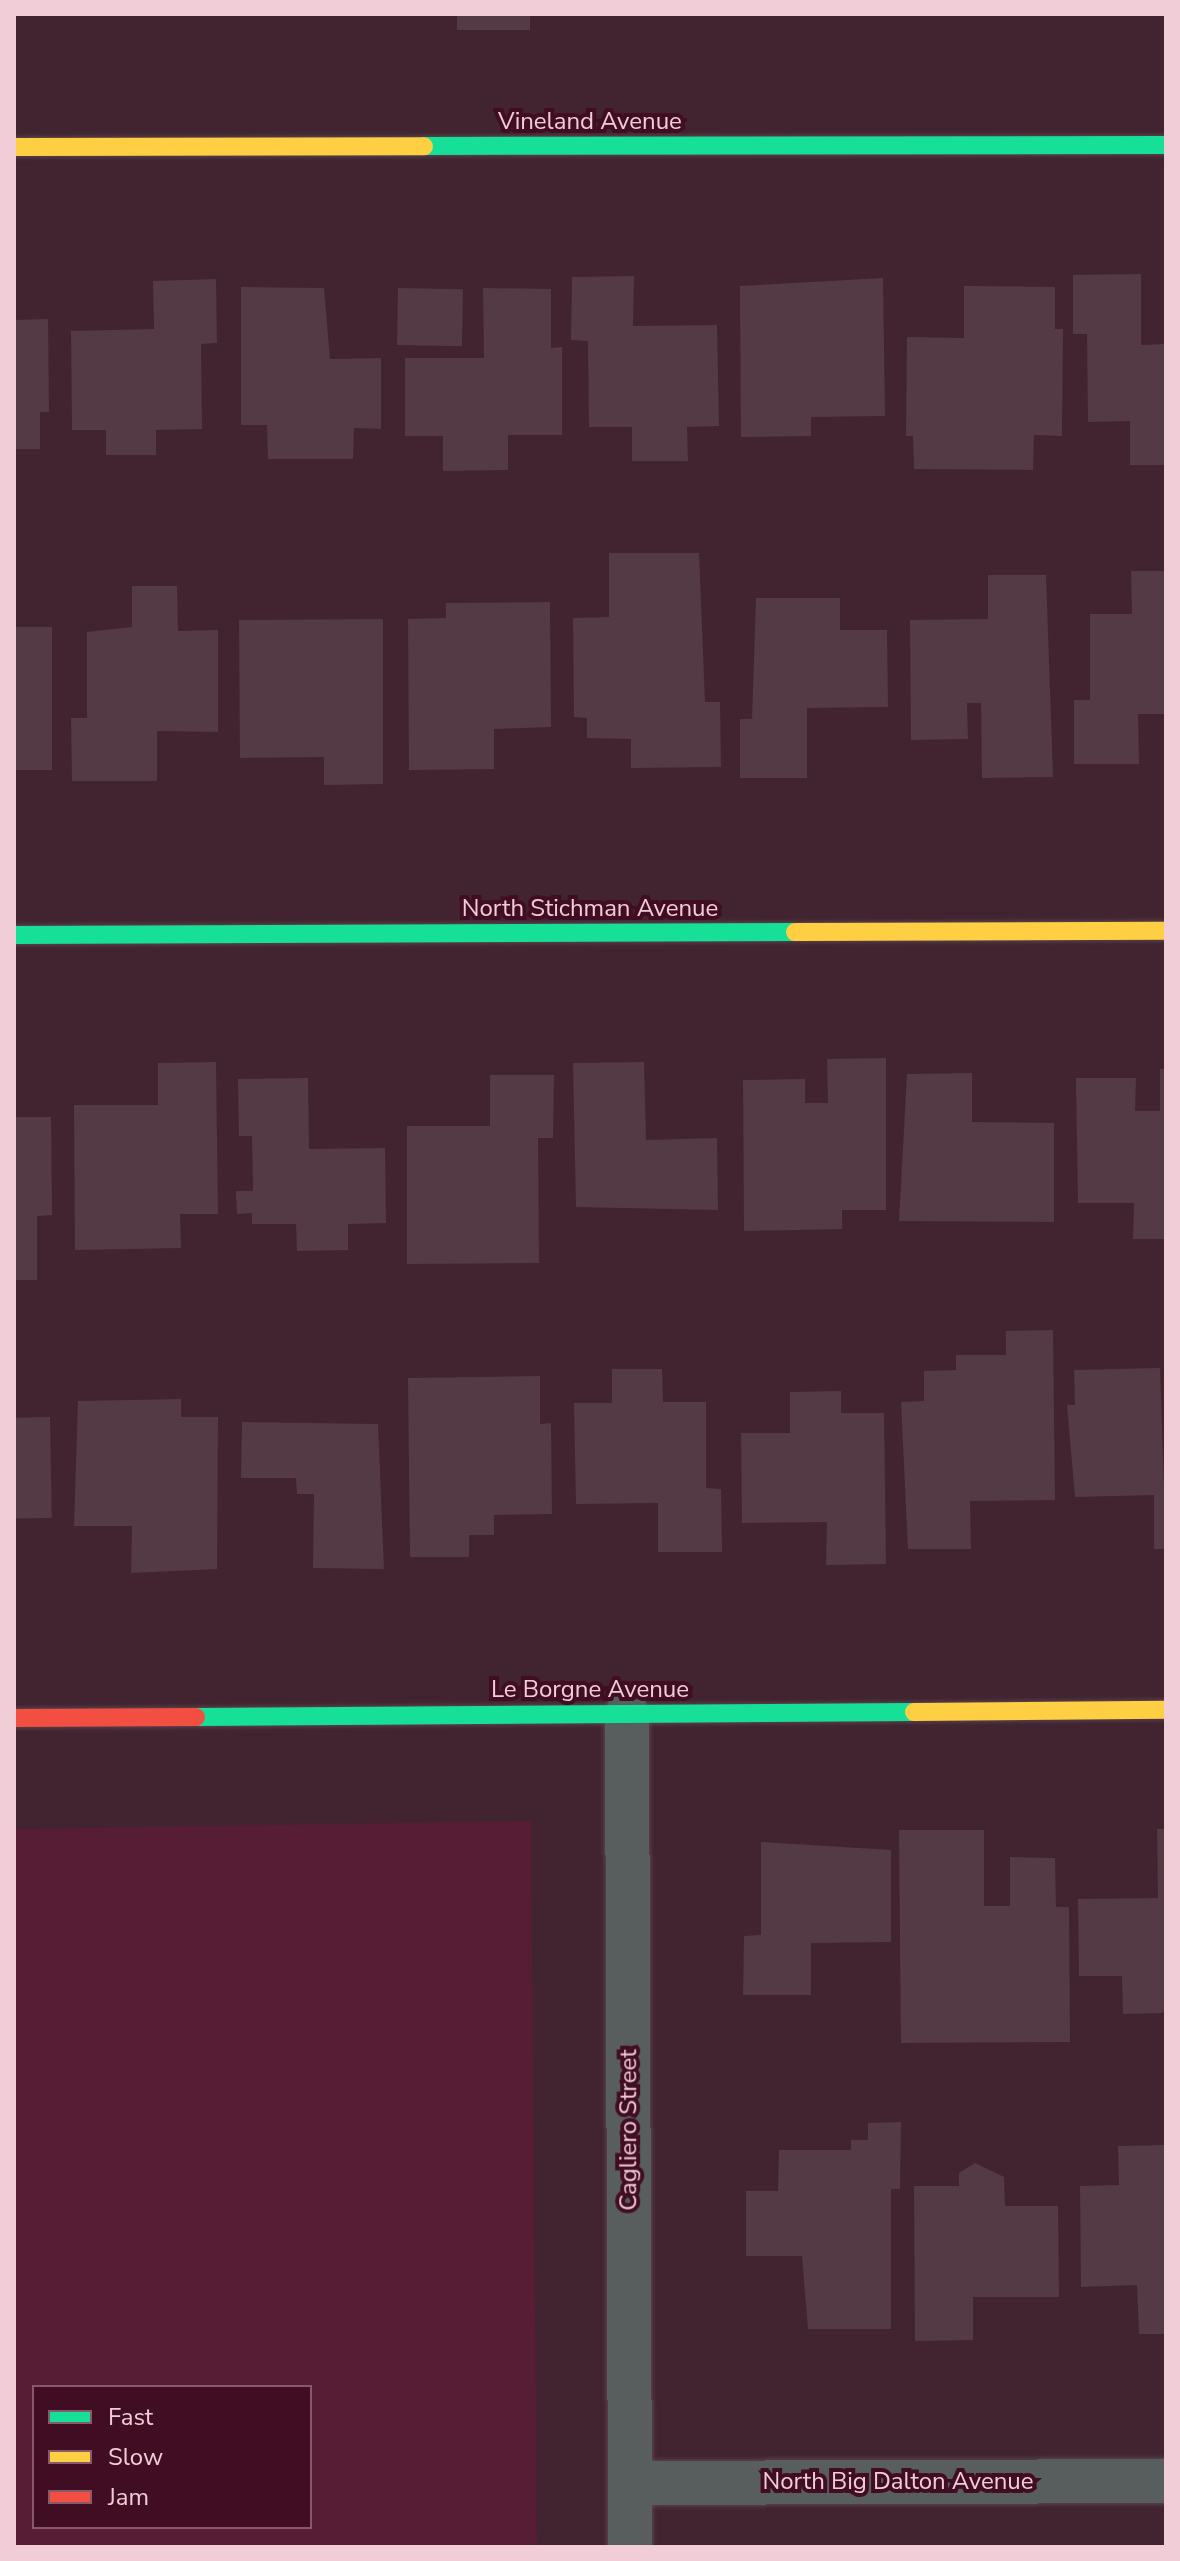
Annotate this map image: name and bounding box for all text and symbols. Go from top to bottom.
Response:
street label: Vineland Avenue [498,108,682,136]
street label: North Stichman Avenue [462,895,718,923]
street label: Le Borgne Avenue [491,1676,689,1704]
street label: Cagliero Street [615,2049,643,2211]
legend [32,2385,312,2529]
text: Fast [108,2401,153,2433]
text: Slow [108,2441,163,2473]
street label: North Big Dalton Avenue [762,2468,1034,2496]
text: Jam [108,2481,149,2513]

